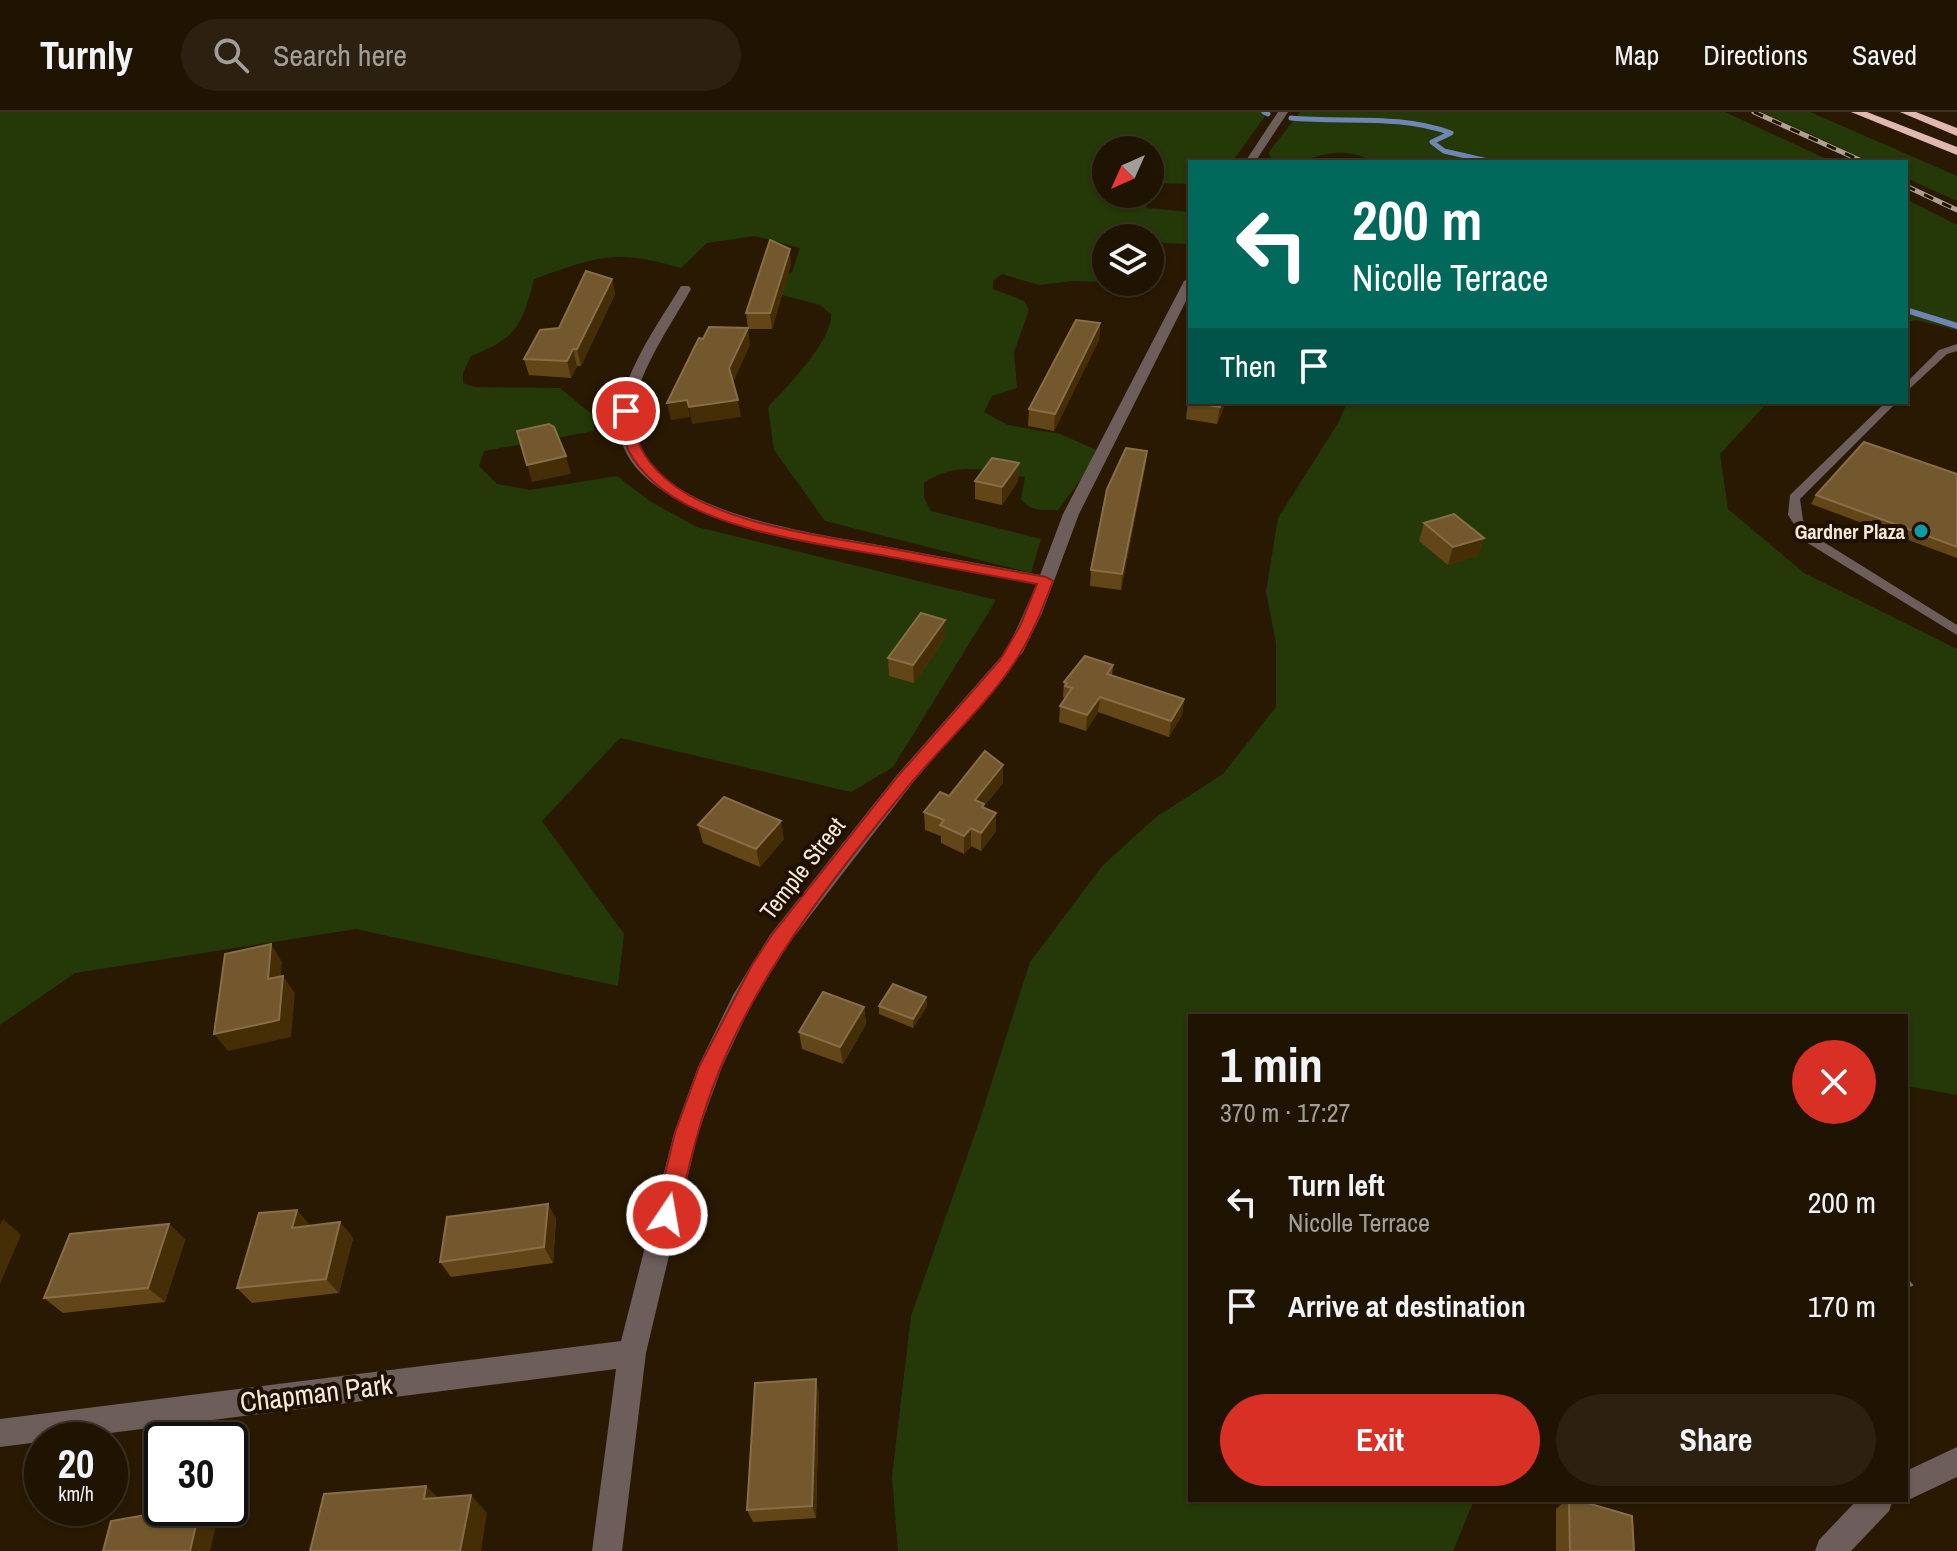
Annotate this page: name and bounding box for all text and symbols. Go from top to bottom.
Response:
search box [181,19,741,91]
text: Turnly [40,30,133,81]
icon: search [209,33,253,77]
text: Search here [273,35,407,75]
text: Map [1615,36,1659,74]
text: Directions [1703,36,1808,74]
text: Saved [1852,36,1917,74]
north arrow [1092,136,1164,208]
map controls [1092,136,1164,296]
text: 200 m [1352,182,1482,257]
icon: left [1220,192,1324,296]
button: layers [1092,224,1164,296]
text: Nicolle Terrace [1352,254,1548,302]
icon: arrive [1292,344,1336,388]
text: Then [1220,346,1276,386]
pin [592,377,660,445]
icon: arrive [604,389,648,433]
place label: Gardner Plaza [1795,518,1905,545]
marker: Gardner Plaza [1912,522,1930,540]
street label: Temple Street [752,810,852,926]
text: 1 min [1220,1032,1323,1097]
button: close [1792,1040,1876,1124]
text: 370 m · 17:27 [1220,1095,1350,1130]
text: Turn left [1288,1165,1385,1205]
position arrow [625,1173,709,1257]
icon: left [1220,1180,1264,1224]
text: 200 m [1808,1182,1876,1222]
text: Nicolle Terrace [1288,1205,1430,1240]
icon: arrive [1220,1284,1264,1328]
text: Arrive at destination [1288,1286,1526,1326]
text: 170 m [1808,1286,1876,1326]
street label: Chapman Park [238,1365,395,1421]
button: Exit [1220,1394,1540,1486]
button: Share [1556,1394,1876,1486]
speed limit sign: 30 [144,1422,248,1526]
text: 20 [58,1437,94,1490]
text: km/h [58,1480,94,1507]

